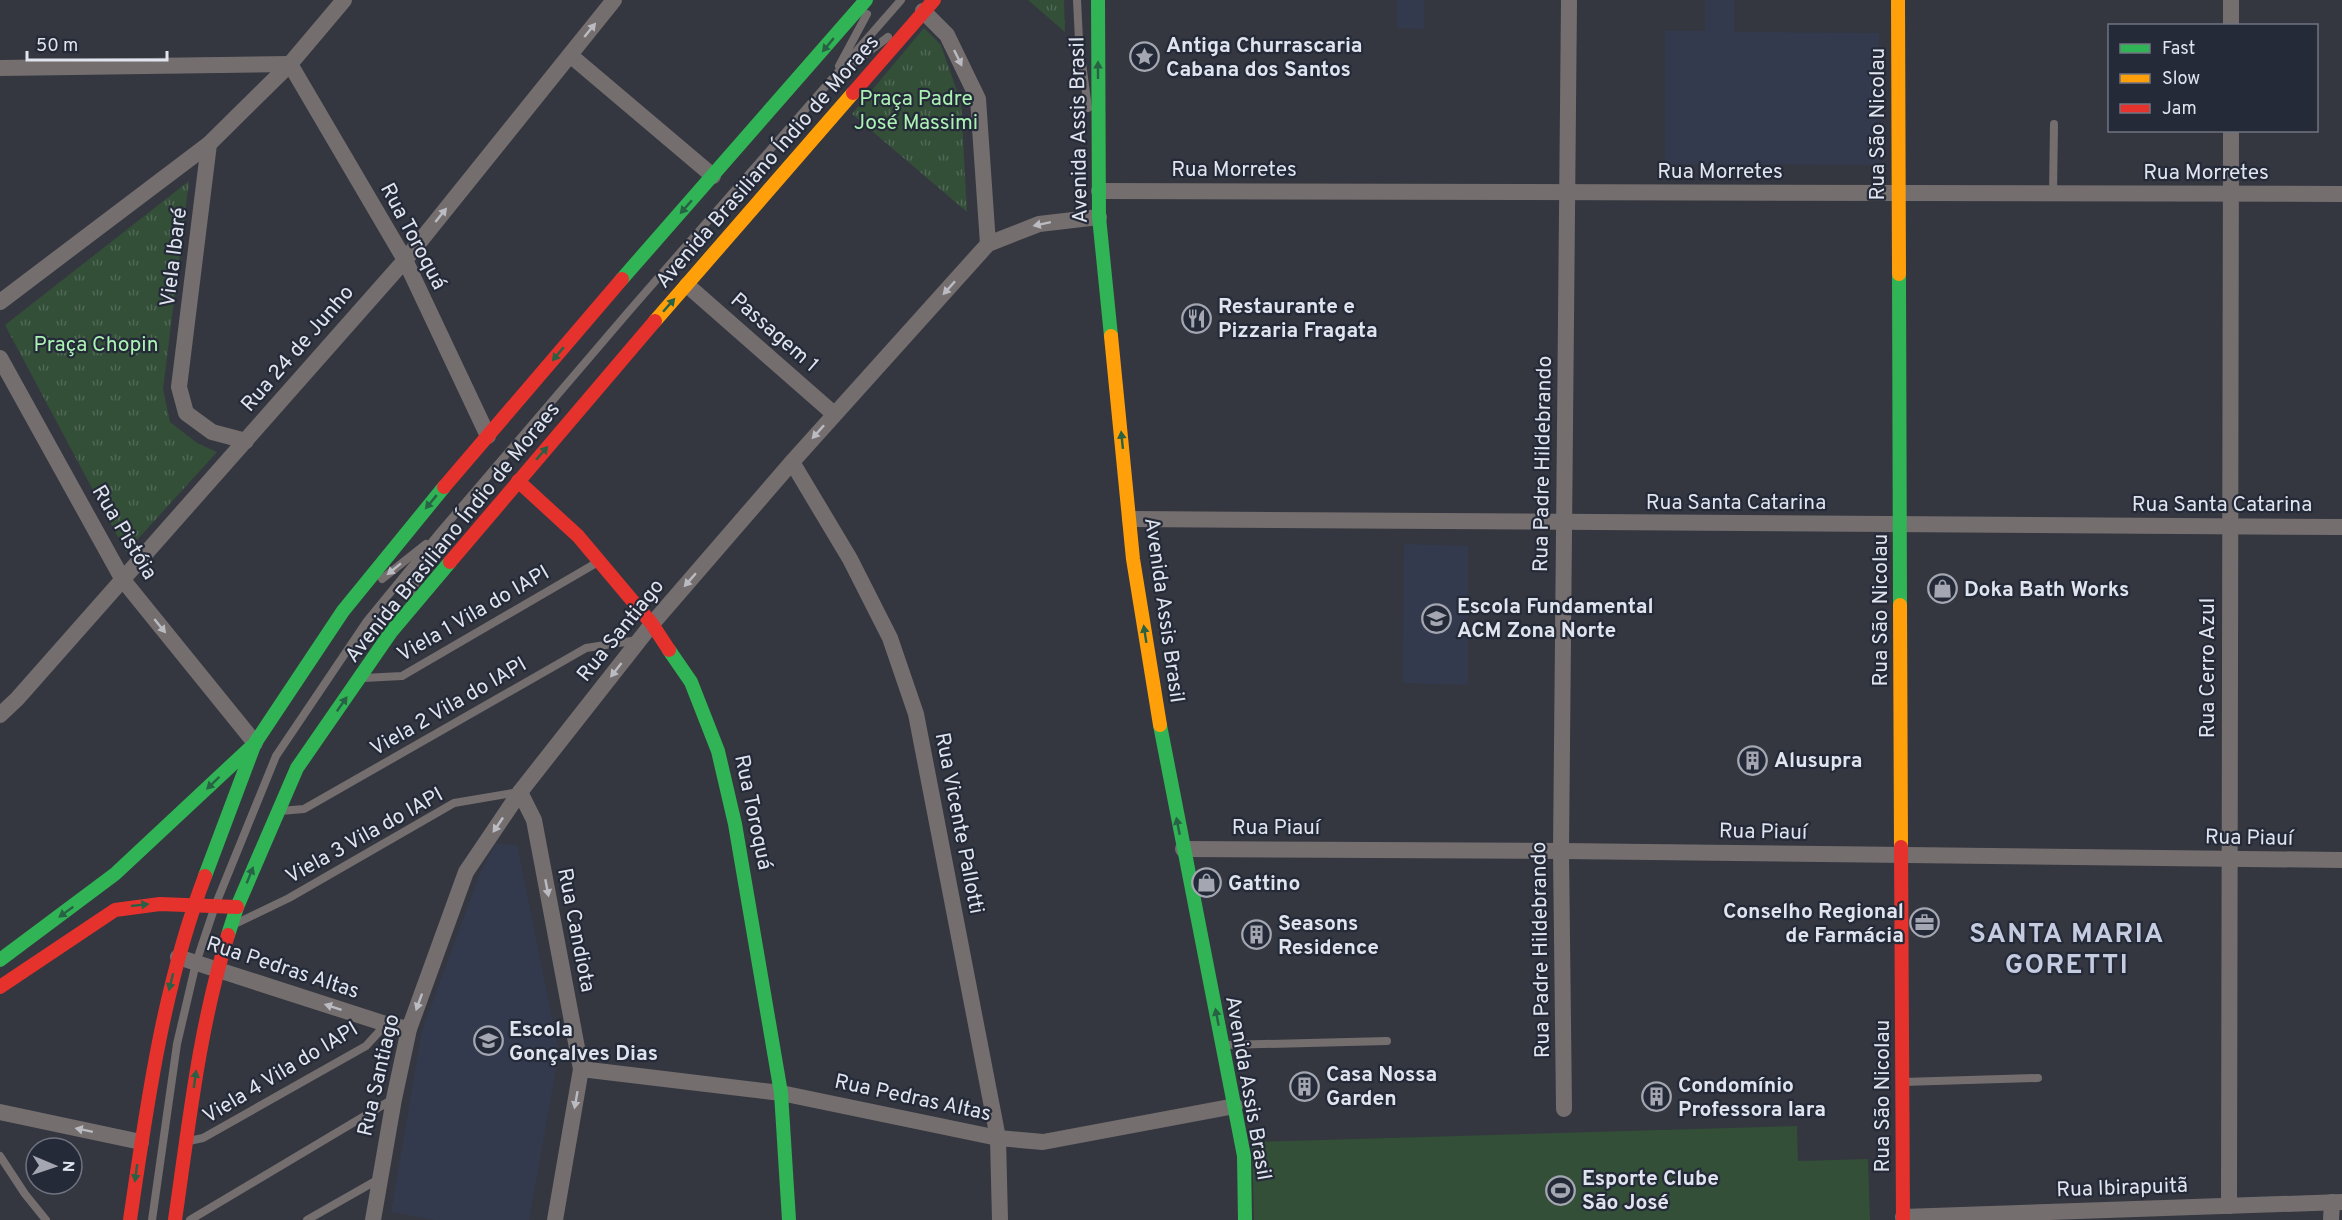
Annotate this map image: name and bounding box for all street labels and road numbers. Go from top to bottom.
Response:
street label: Avenida Brasiliano Índio de Moraes [650,29,886,294]
street label: Avenida Assis Brasil [1064,36,1095,224]
street label: Rua São Nicolau [1865,48,1892,200]
street label: Rua Morretes [1171,157,1297,184]
street label: Rua Morretes [1657,159,1783,186]
street label: Rua Morretes [2143,160,2269,187]
street label: Rua Toroquá [373,179,452,295]
street label: Viela Ibaré [155,206,194,309]
street label: Rua 24 de Junho [236,280,361,418]
street label: Passagem 1 [724,287,824,379]
street label: Rua Padre Hildebrando [1528,356,1559,573]
street label: Avenida Brasiliano Índio de Moraes [339,397,567,669]
street label: Rua Pistóia [85,481,162,585]
street label: Rua Santa Catarina [1646,490,1826,517]
street label: Rua Santa Catarina [2132,492,2312,519]
street label: Avenida Assis Brasil [1137,516,1190,705]
street label: Rua São Nicolau [1868,534,1895,686]
street label: Viela 1 Vila do IAPI [393,560,555,669]
street label: Rua Santiago [571,574,671,688]
street label: Rua Cerro Azul [2195,598,2222,738]
street label: Viela 2 Vila do IAPI [366,652,532,763]
street label: Rua Vicente Pallotti [928,730,989,916]
street label: Rua Toroquá [727,752,778,872]
street label: Viela 3 Vila do IAPI [281,782,448,891]
street label: Rua Piauí [1232,815,1322,842]
street label: Rua Piauí [1719,818,1809,847]
street label: Rua Piauí [2205,824,2295,853]
street label: Rua Padre Hildebrando [1526,841,1557,1058]
street label: Rua Candiota [550,866,601,995]
street label: Rua Pedras Altas [203,931,363,1006]
street label: Avenida Assis Brasil [1218,994,1277,1183]
street label: Rua Santiago [352,1012,407,1139]
street label: Viela 4 Vila do IAPI [198,1016,363,1130]
street label: Rua São Nicolau [1870,1020,1897,1172]
street label: Rua Pedras Altas [832,1069,994,1128]
street label: Rua Ibirapuitã [2056,1173,2188,1204]

